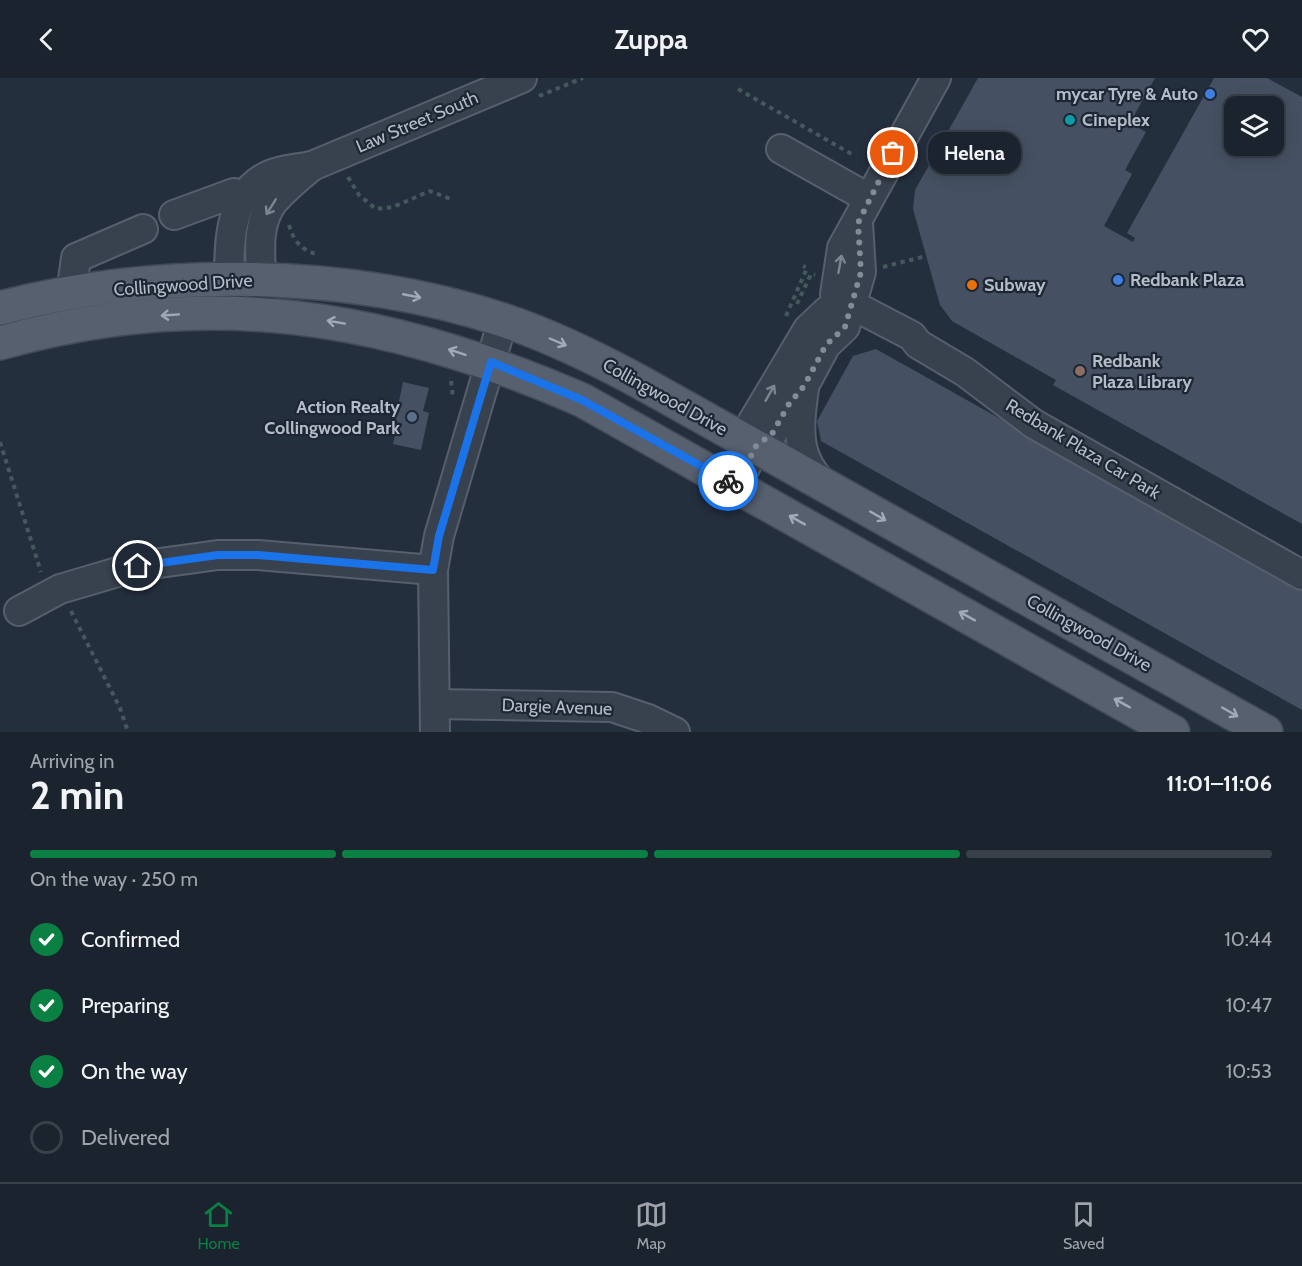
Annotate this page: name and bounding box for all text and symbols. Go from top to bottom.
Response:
icon: back [30,23,63,56]
text: Zuppa [614,23,688,56]
icon: heart [1239,23,1272,56]
place label: mycar Tyre & Auto [1056,83,1198,105]
street label: Law Street South [353,86,481,158]
marker: mycar Tyre & Auto [1203,87,1217,101]
map controls [1224,96,1284,156]
button: layers [1224,96,1284,156]
place label: Cineplex [1082,109,1150,131]
marker: Cineplex [1063,113,1077,127]
pin [867,127,918,178]
callout: Helena [929,132,1022,174]
icon: bag [876,136,909,169]
text: Helena [944,141,1005,165]
one-way arrow [264,199,277,216]
one-way arrow [834,254,845,274]
street label: Collingwood Drive [113,269,253,301]
place label: Redbank Plaza [1130,269,1244,291]
marker: Redbank Plaza [1111,273,1125,287]
place label: Subway [984,274,1046,296]
marker: Subway [965,278,979,292]
one-way arrow [402,291,421,303]
one-way arrow [160,310,180,321]
one-way arrow [326,317,346,328]
one-way arrow [548,337,567,348]
one-way arrow [448,345,467,356]
place label: Redbank Plaza Library [1092,350,1192,393]
street label: Collingwood Drive [599,354,731,440]
marker: Redbank Plaza Library [1073,364,1087,378]
one-way arrow [764,385,776,402]
street label: Redbank Plaza Car Park [1002,394,1165,504]
place label: Action Realty Collingwood Park [264,396,400,439]
marker: Action Realty Collingwood Park [405,410,419,424]
courier [698,451,758,511]
icon: bike [712,465,745,498]
one-way arrow [869,511,886,523]
one-way arrow [789,514,806,526]
pin [112,540,163,591]
icon: home [121,549,154,582]
street label: Collingwood Drive [1023,590,1155,676]
one-way arrow [959,610,976,622]
street label: Dargie Avenue [501,694,613,720]
one-way arrow [1114,697,1131,709]
one-way arrow [1222,706,1239,718]
text: Arriving in [30,749,114,773]
text: 11:01–11:06 [1166,770,1272,797]
text: 2 min [30,771,124,819]
text: On the way · 250 m [30,867,198,891]
icon: check [30,923,63,956]
text: Confirmed [81,926,180,953]
text: 10:44 [1224,927,1272,951]
icon: check [30,989,63,1022]
text: Preparing [81,992,169,1019]
text: 10:47 [1226,993,1272,1017]
icon: check [30,1055,63,1088]
text: On the way [81,1058,188,1085]
text: 10:53 [1226,1059,1272,1083]
text: Delivered [81,1124,170,1151]
tab: Home [198,1198,240,1253]
tab: Map [635,1198,668,1253]
tab: Saved [1063,1198,1104,1253]

